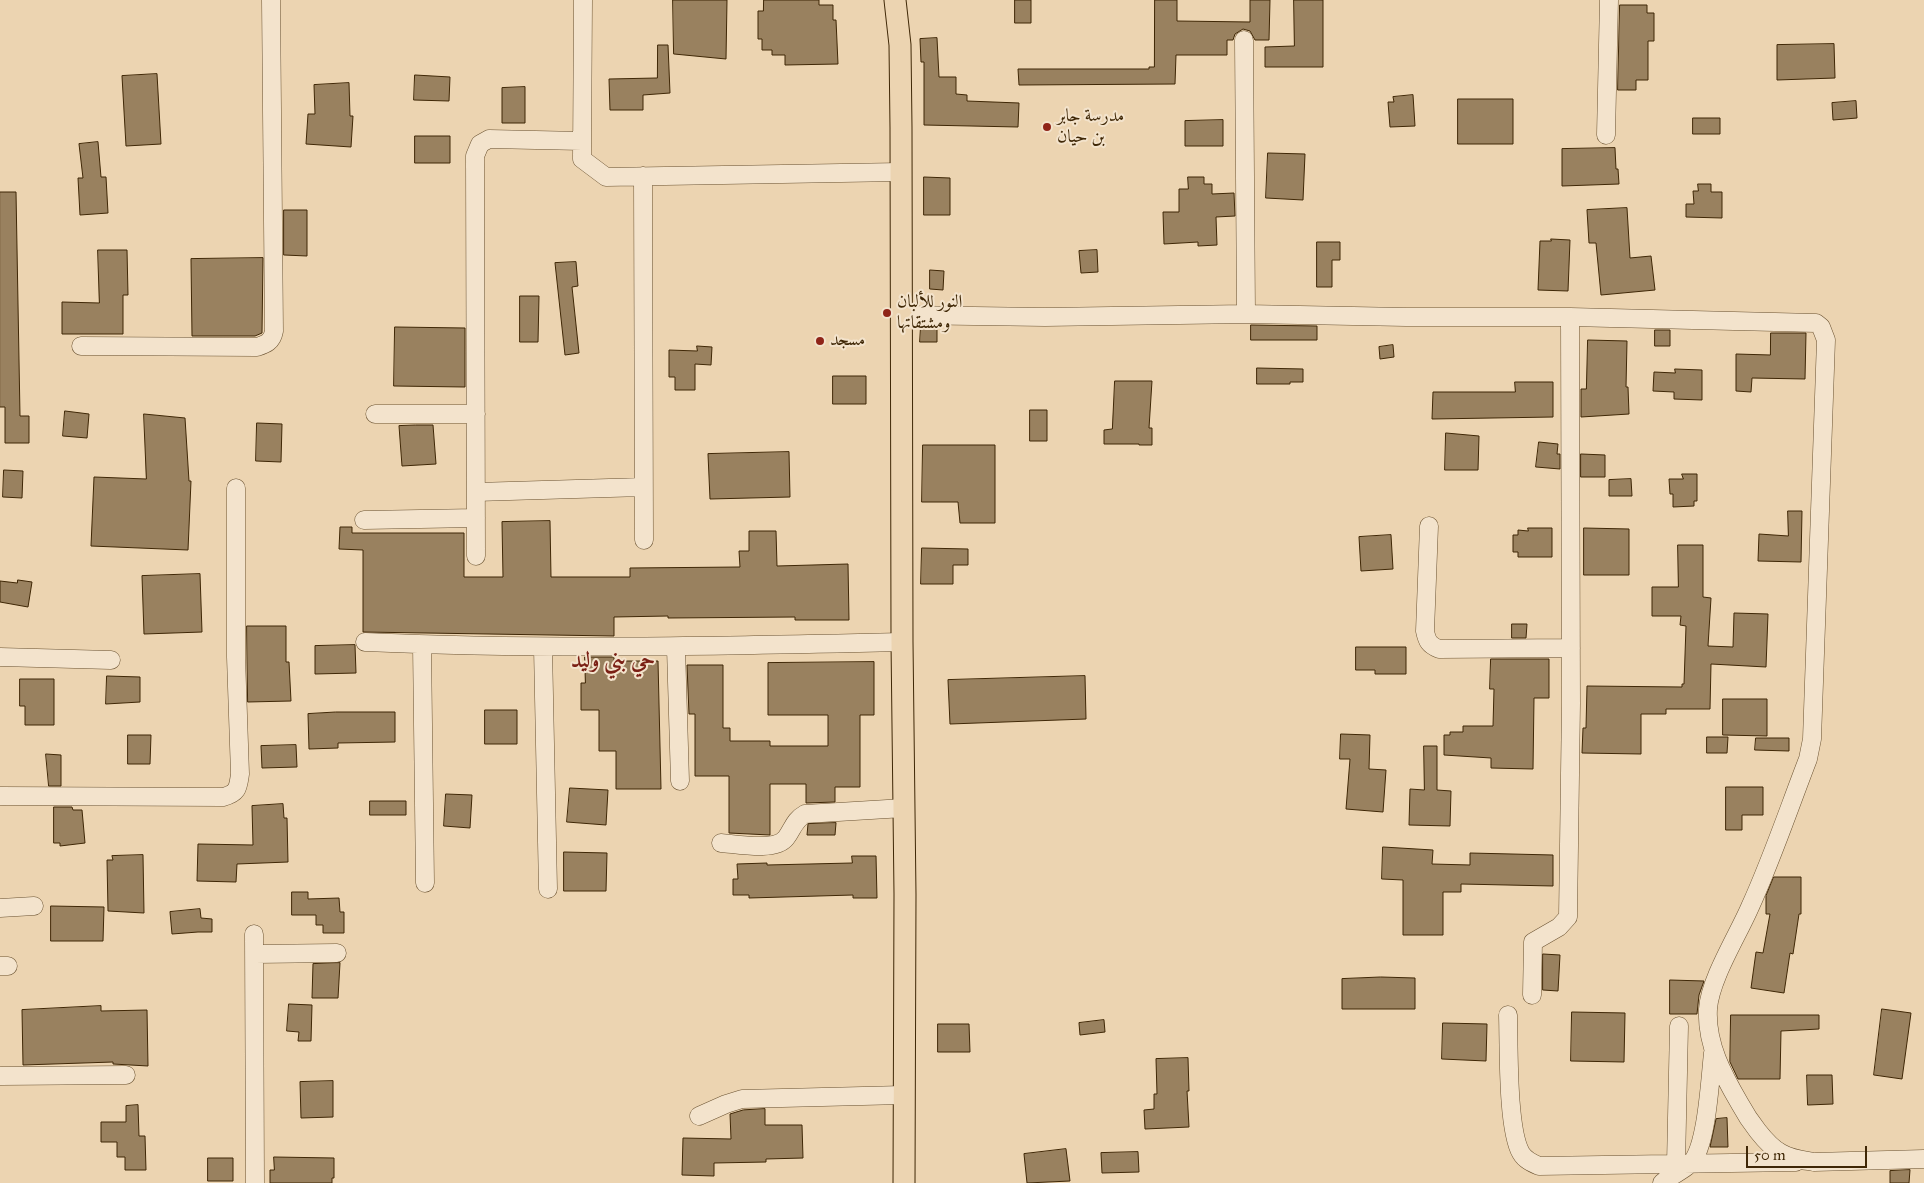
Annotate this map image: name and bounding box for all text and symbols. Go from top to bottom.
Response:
place label: مدرسة جابر بن حيان [1057,106,1124,148]
marker: مدرسة جابر بن حيان [1041,121,1053,133]
place label: النور للألبان ومشتقاتها [897,292,963,334]
marker: النور للألبان ومشتقاتها [881,307,893,319]
place label: مسجد [830,330,865,352]
marker: مسجد [814,335,826,347]
district label: حي بني وليد [571,649,655,675]
scale bar [1749,1136,1870,1168]
text: 50 m [1754,1146,1786,1164]

